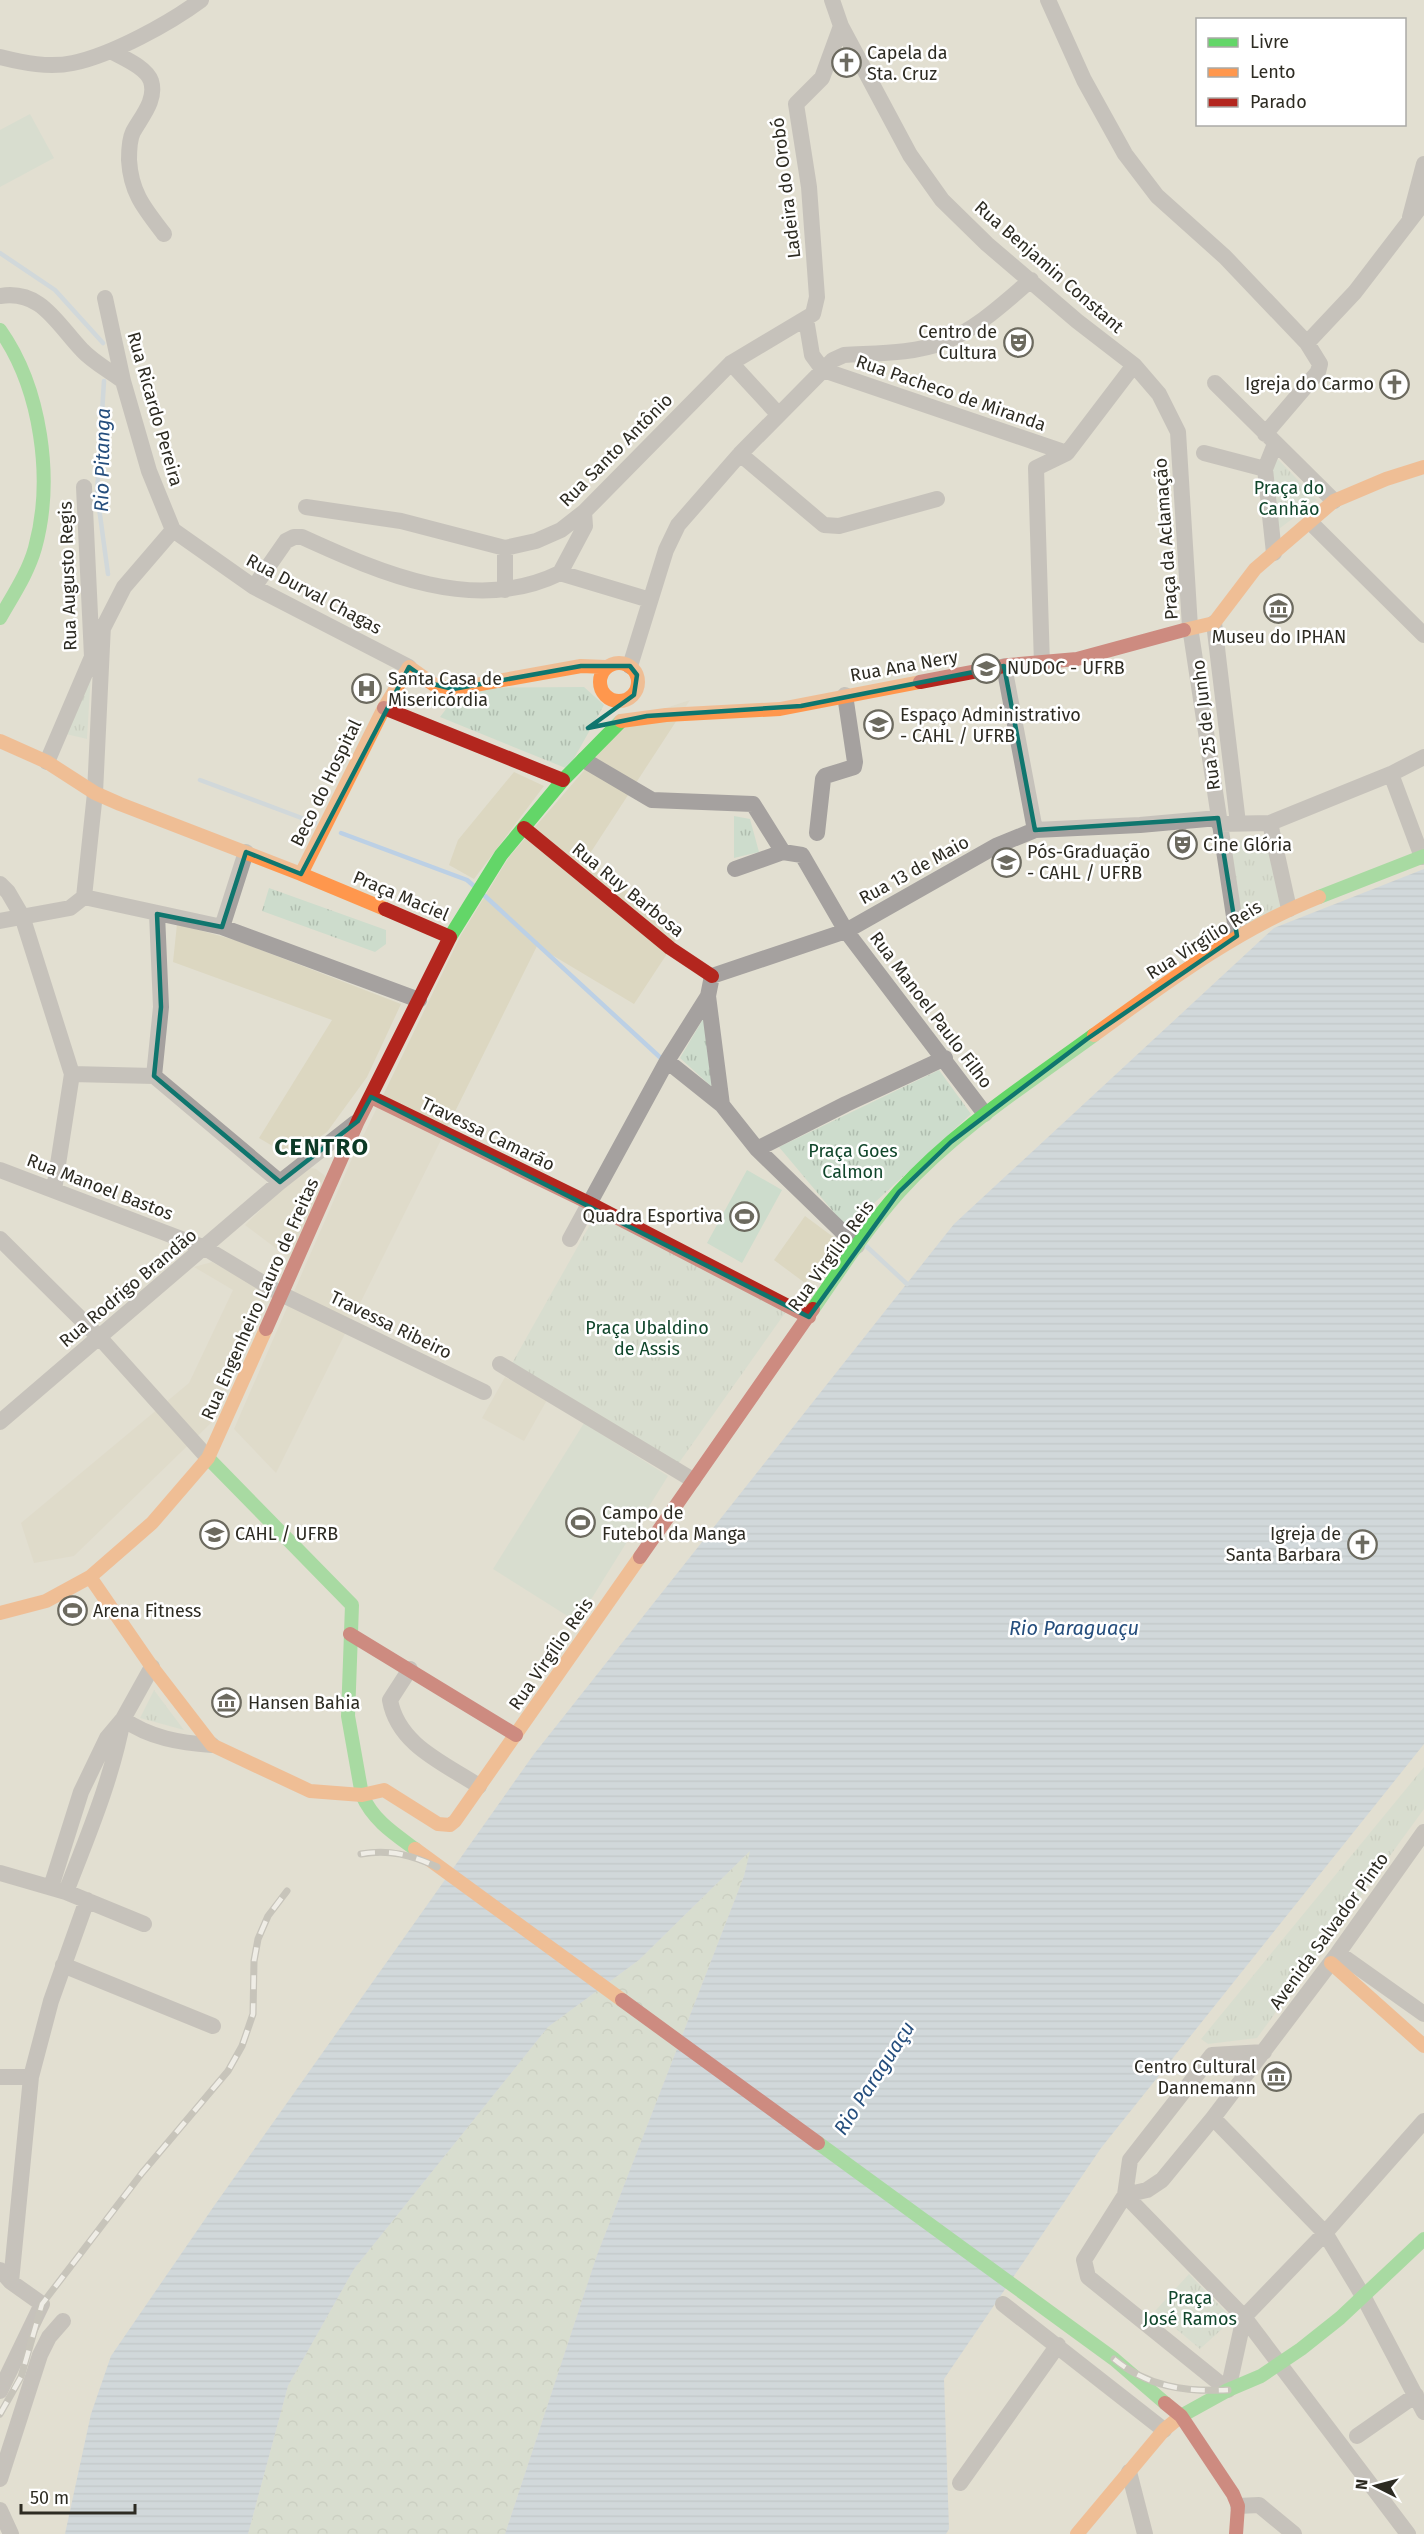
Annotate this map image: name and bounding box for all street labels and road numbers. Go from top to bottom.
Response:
street label: Ladeira do Orobó [766,116,806,260]
street label: Rua Benjamin Constant [970,196,1128,338]
street label: Rua Ricardo Pereira [122,329,188,489]
street label: Rua Pacheco de Miranda [853,350,1049,436]
street label: Rua Santo Antônio [555,389,677,511]
street label: Praça da Aclamação [1149,457,1183,621]
street label: Rua Augusto Regis [54,501,82,651]
street label: Rua Durval Chagas [242,549,386,639]
street label: Rua Ana Nery [848,646,960,686]
street label: Rua 25 de Junho [1187,658,1225,792]
street label: Beco do Hospital [286,716,366,850]
street label: Rua 13 de Maio [855,831,973,909]
street label: Rua Ruy Barbosa [568,838,688,942]
street label: Praça Maciel [350,866,452,926]
street label: Rua Virgílio Reis [1142,896,1266,984]
street label: Rua Manoel Paulo Filho [865,927,997,1093]
street label: Travessa Camarão [418,1092,558,1176]
street label: Rua Manoel Bastos [24,1149,176,1225]
street label: Rua Engenheiro Lauro de Freitas [197,1175,323,1423]
street label: Rua Virgílio Reis [783,1196,879,1316]
street label: Rua Rodrigo Brandão [55,1224,201,1352]
street label: Travessa Ribeiro [327,1286,455,1364]
street label: Rua Virgílio Reis [504,1594,598,1714]
street label: Avenida Salvador Pinto [1265,1848,1393,2014]

